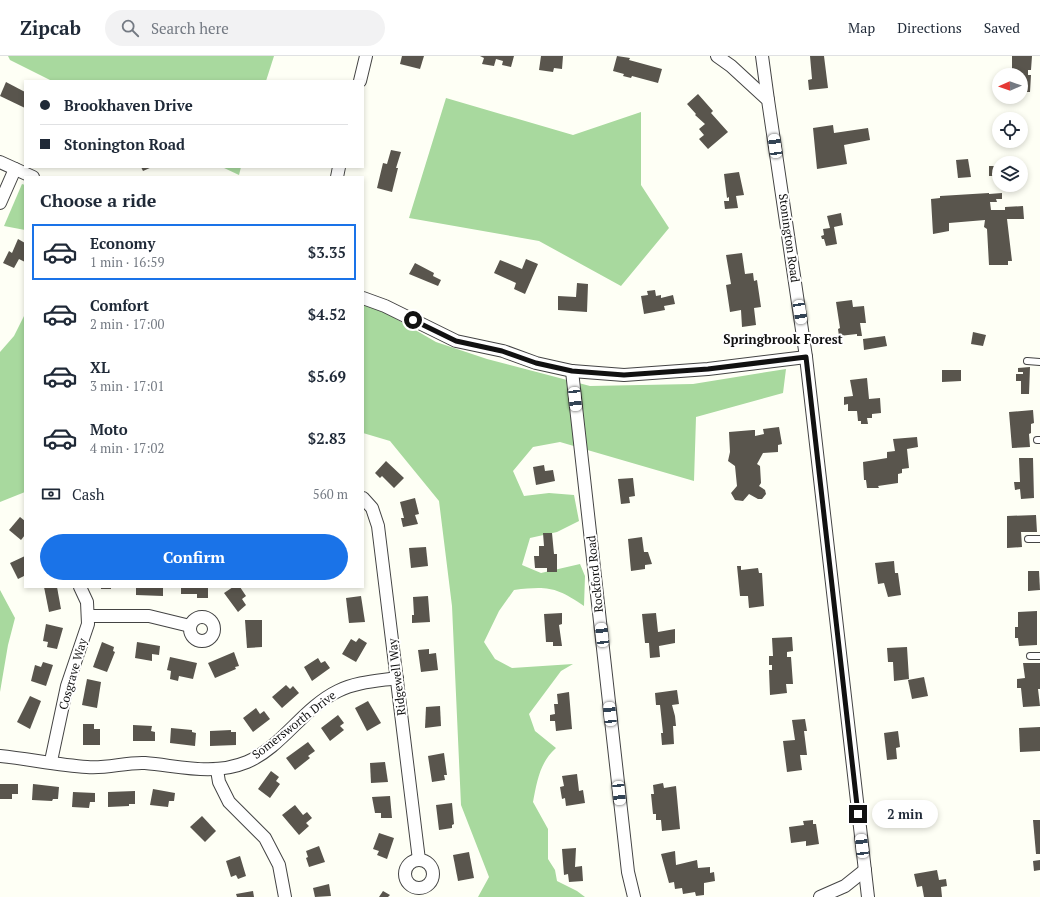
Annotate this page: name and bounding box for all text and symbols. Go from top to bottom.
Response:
search box [105,10,385,46]
text: Zipcab [20,15,81,40]
icon: search [119,17,141,39]
text: Search here [151,18,229,38]
text: Map [848,18,875,37]
text: Directions [897,18,962,37]
text: Saved [984,18,1020,37]
north arrow [992,68,1028,104]
map controls [992,68,1028,192]
text: Brookhaven Drive [64,95,193,115]
button: locate [992,112,1028,148]
car [767,133,783,159]
text: Stonington Road [64,134,185,154]
button: layers [992,156,1028,192]
text: Choose a ride [40,188,156,212]
street label: Stonington Road [776,193,803,284]
text: Economy [90,233,155,253]
icon: car [42,234,78,270]
text: $3.35 [308,242,346,262]
text: 1 min · 16:59 [90,253,164,271]
text: Comfort [90,295,149,315]
icon: car [42,296,78,332]
car [792,299,808,325]
text: $4.52 [308,304,346,324]
route start [404,311,422,329]
text: 2 min · 17:00 [90,315,164,333]
district label: Springbrook Forest [723,330,844,348]
text: XL [90,357,110,377]
icon: car [42,358,78,394]
text: $5.69 [308,366,346,386]
text: 3 min · 17:01 [90,377,164,395]
car [568,386,582,412]
text: Moto [90,419,128,439]
icon: car [42,420,78,456]
text: $2.83 [308,428,346,448]
text: 4 min · 17:02 [90,439,164,457]
icon: cash [40,483,62,505]
text: Cash [72,484,105,504]
text: 560 m [313,485,348,503]
button: Confirm [40,534,348,580]
street label: Rockford Road [583,534,606,613]
car [595,622,609,648]
street label: Cosgrave Way [55,636,90,711]
street label: Ridgewell Way [384,637,409,716]
street label: Somersworth Drive [249,687,339,762]
car [603,701,617,727]
car [612,780,626,806]
callout: 2 min [872,800,938,828]
route end [849,805,867,823]
text: 2 min [887,805,923,823]
car [855,833,869,859]

